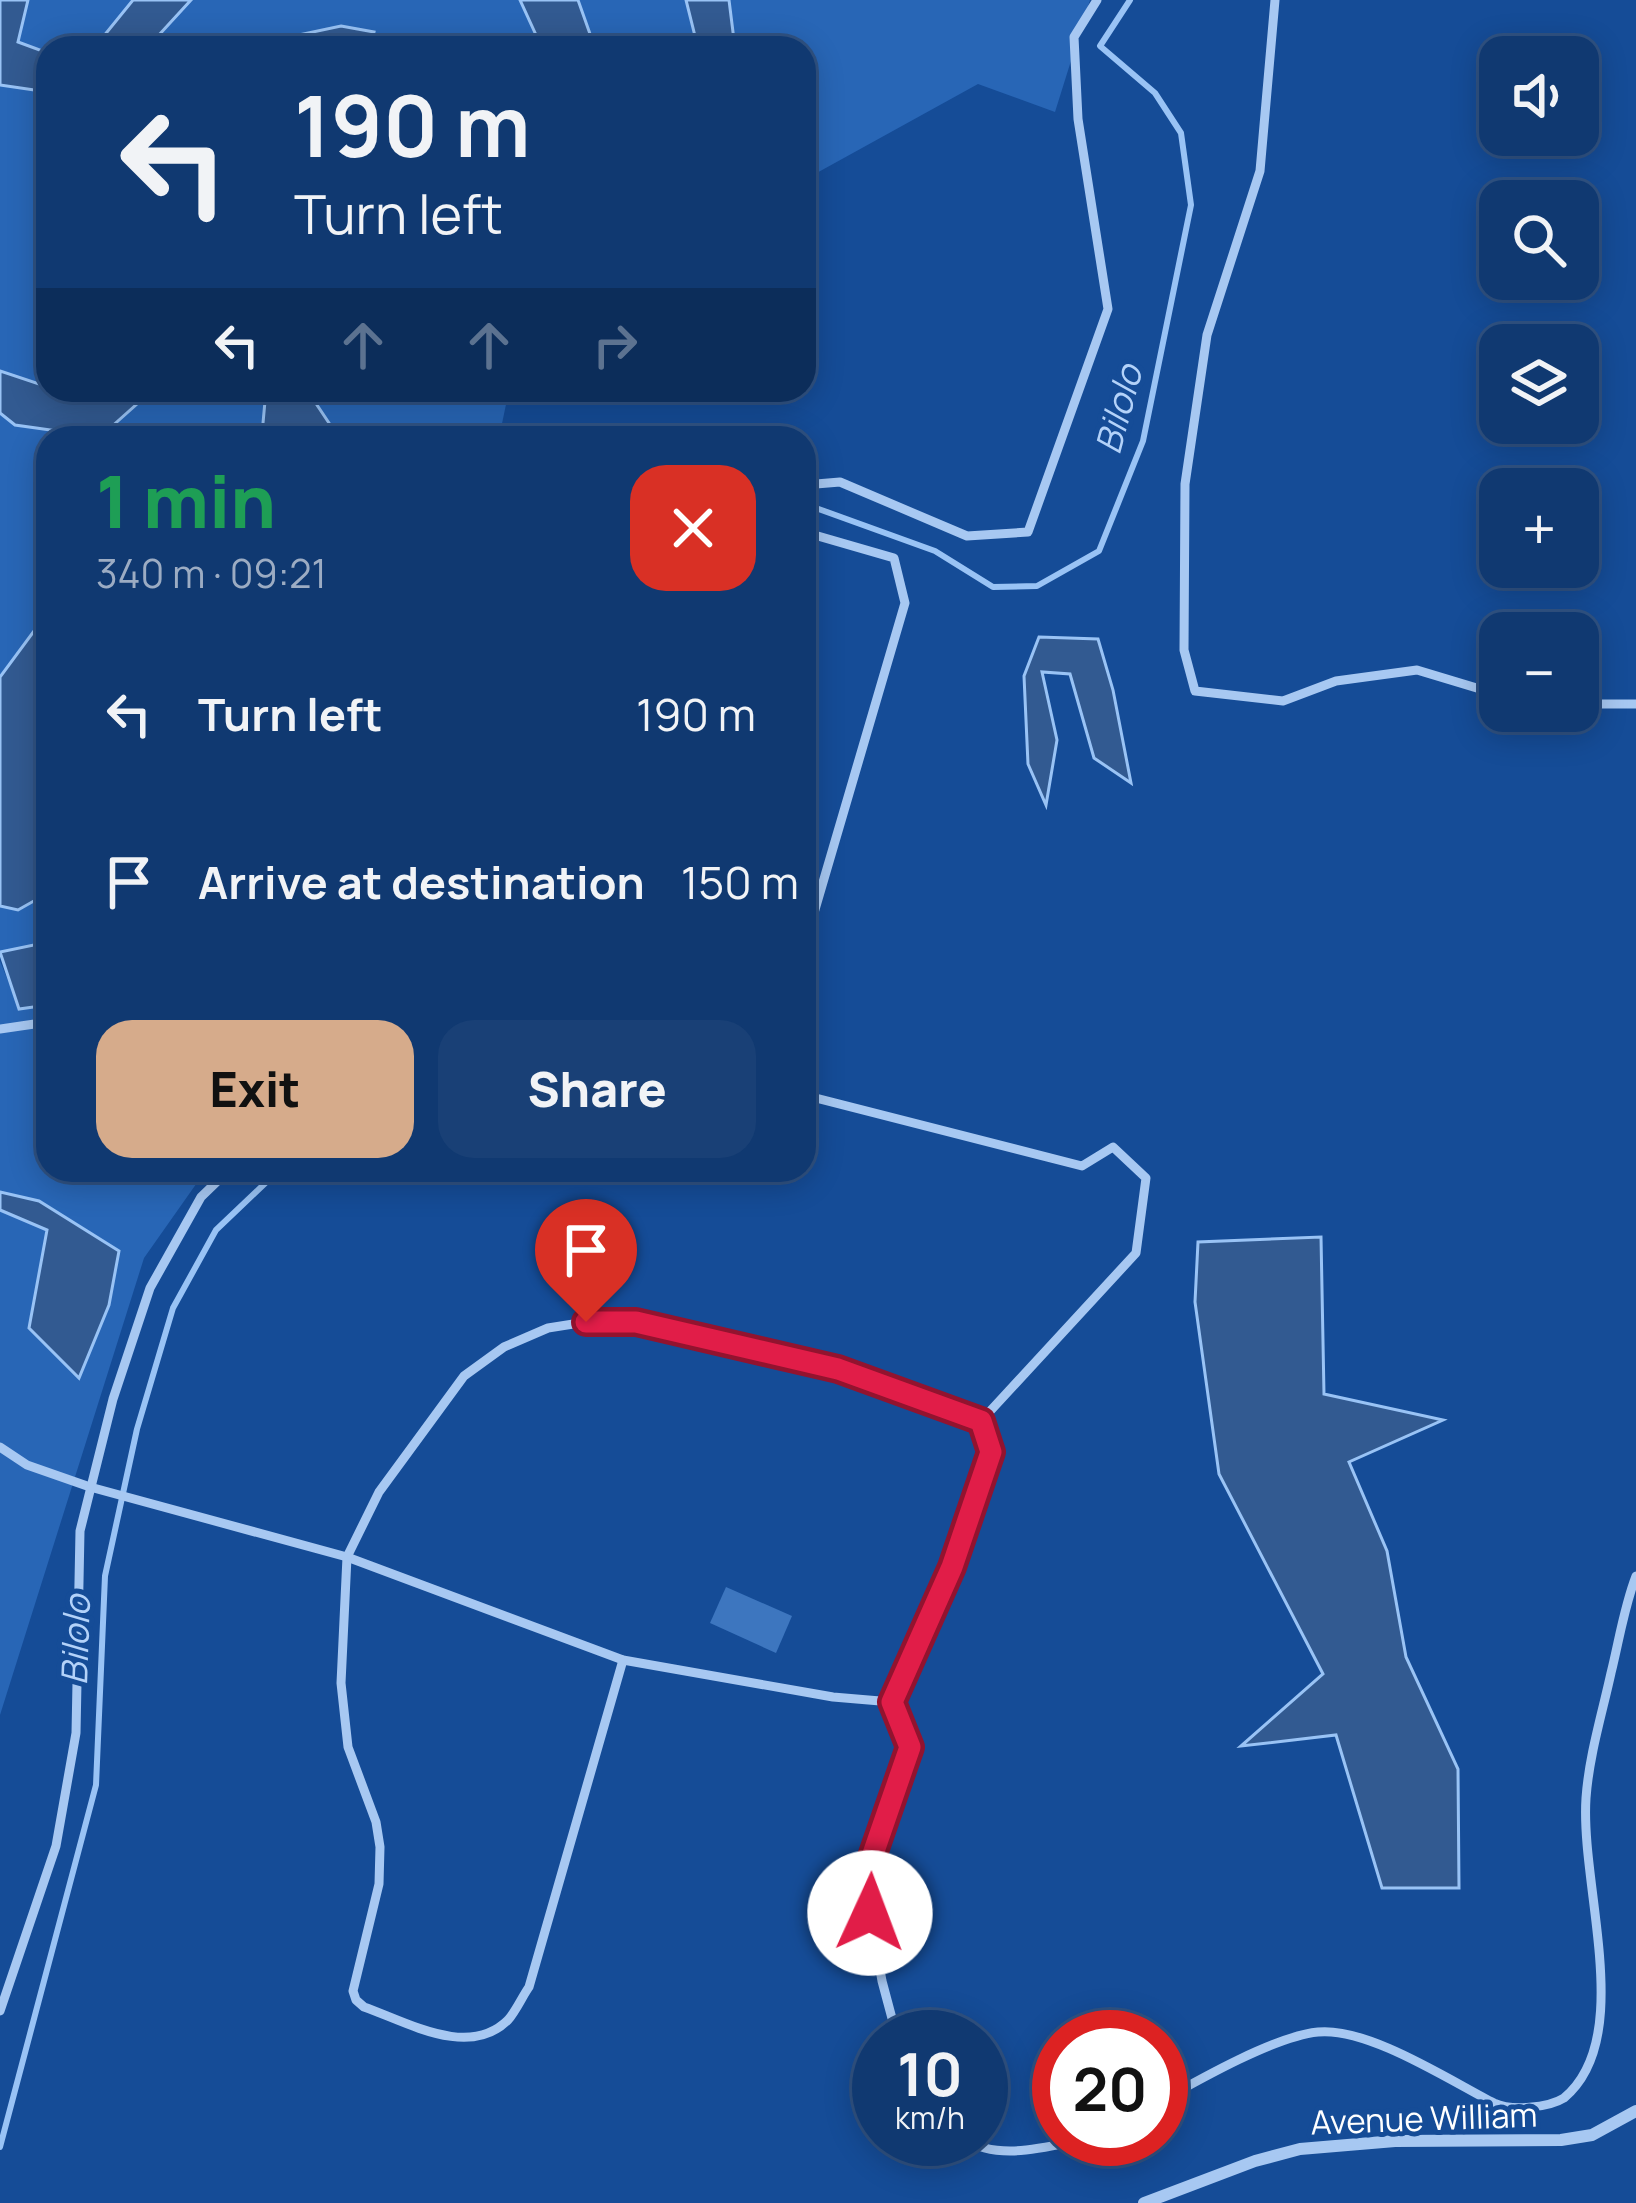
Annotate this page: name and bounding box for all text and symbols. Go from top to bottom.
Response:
map controls [1479,36,1599,732]
button: sound [1479,36,1599,156]
text: 190 m [294,67,531,182]
icon: left [96,84,252,240]
text: Turn left [294,176,503,250]
button: search [1479,180,1599,300]
icon: left [204,312,270,378]
icon: ahead [330,312,396,378]
icon: ahead [456,312,522,378]
icon: right [582,312,648,378]
button: layers [1479,324,1599,444]
water label: Bilolo [1083,357,1154,459]
text: 1 min [96,451,276,550]
button: close [630,465,756,591]
button: + [1479,468,1599,588]
text: 340 m · 09:21 [96,546,327,600]
button: − [1479,612,1599,732]
icon: left [96,681,162,747]
text: Turn left [198,683,383,745]
text: 190 m [636,683,756,745]
icon: arrive [96,849,162,915]
text: Arrive at destination [198,851,645,913]
text: 150 m [681,851,799,913]
button: Exit [96,1020,414,1158]
button: Share [438,1020,756,1158]
pin [535,1199,637,1322]
icon: arrive [553,1217,619,1283]
water label: Bilolo [49,1592,101,1686]
position arrow [807,1850,933,1976]
speed limit sign: 20 [1032,2010,1188,2166]
text: 10 [897,2032,963,2114]
street label: Avenue William [1310,2092,1538,2144]
text: km/h [895,2097,965,2138]

